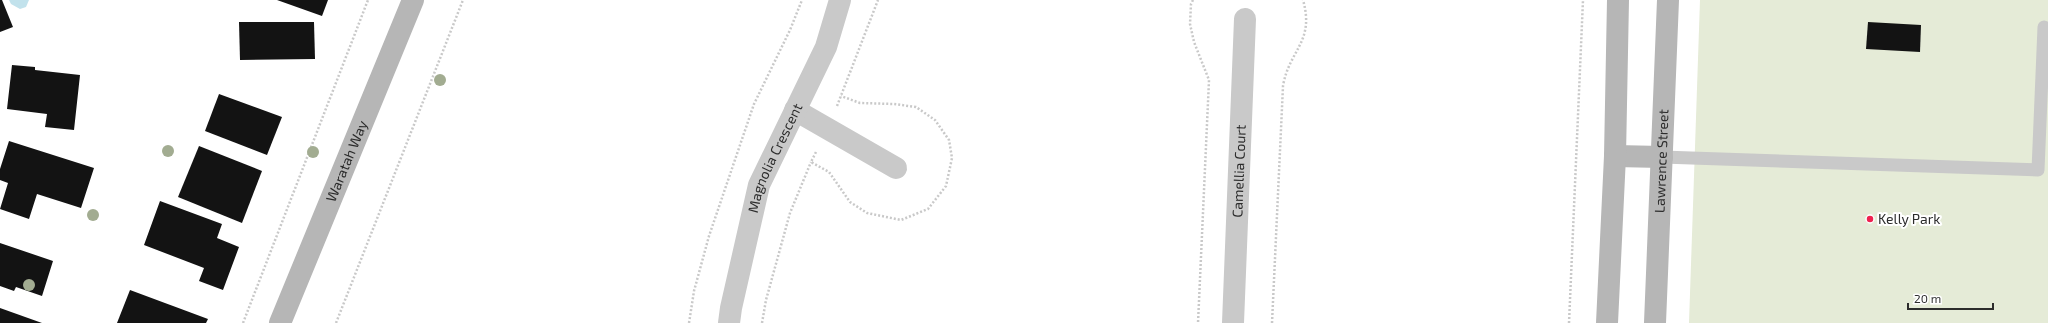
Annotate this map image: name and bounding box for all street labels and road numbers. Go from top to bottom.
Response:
street label: Magnolia Crescent [744,100,805,214]
street label: Lawrence Street [1650,109,1672,213]
street label: Waratah Way [322,117,371,204]
street label: Camellia Court [1228,124,1249,218]

